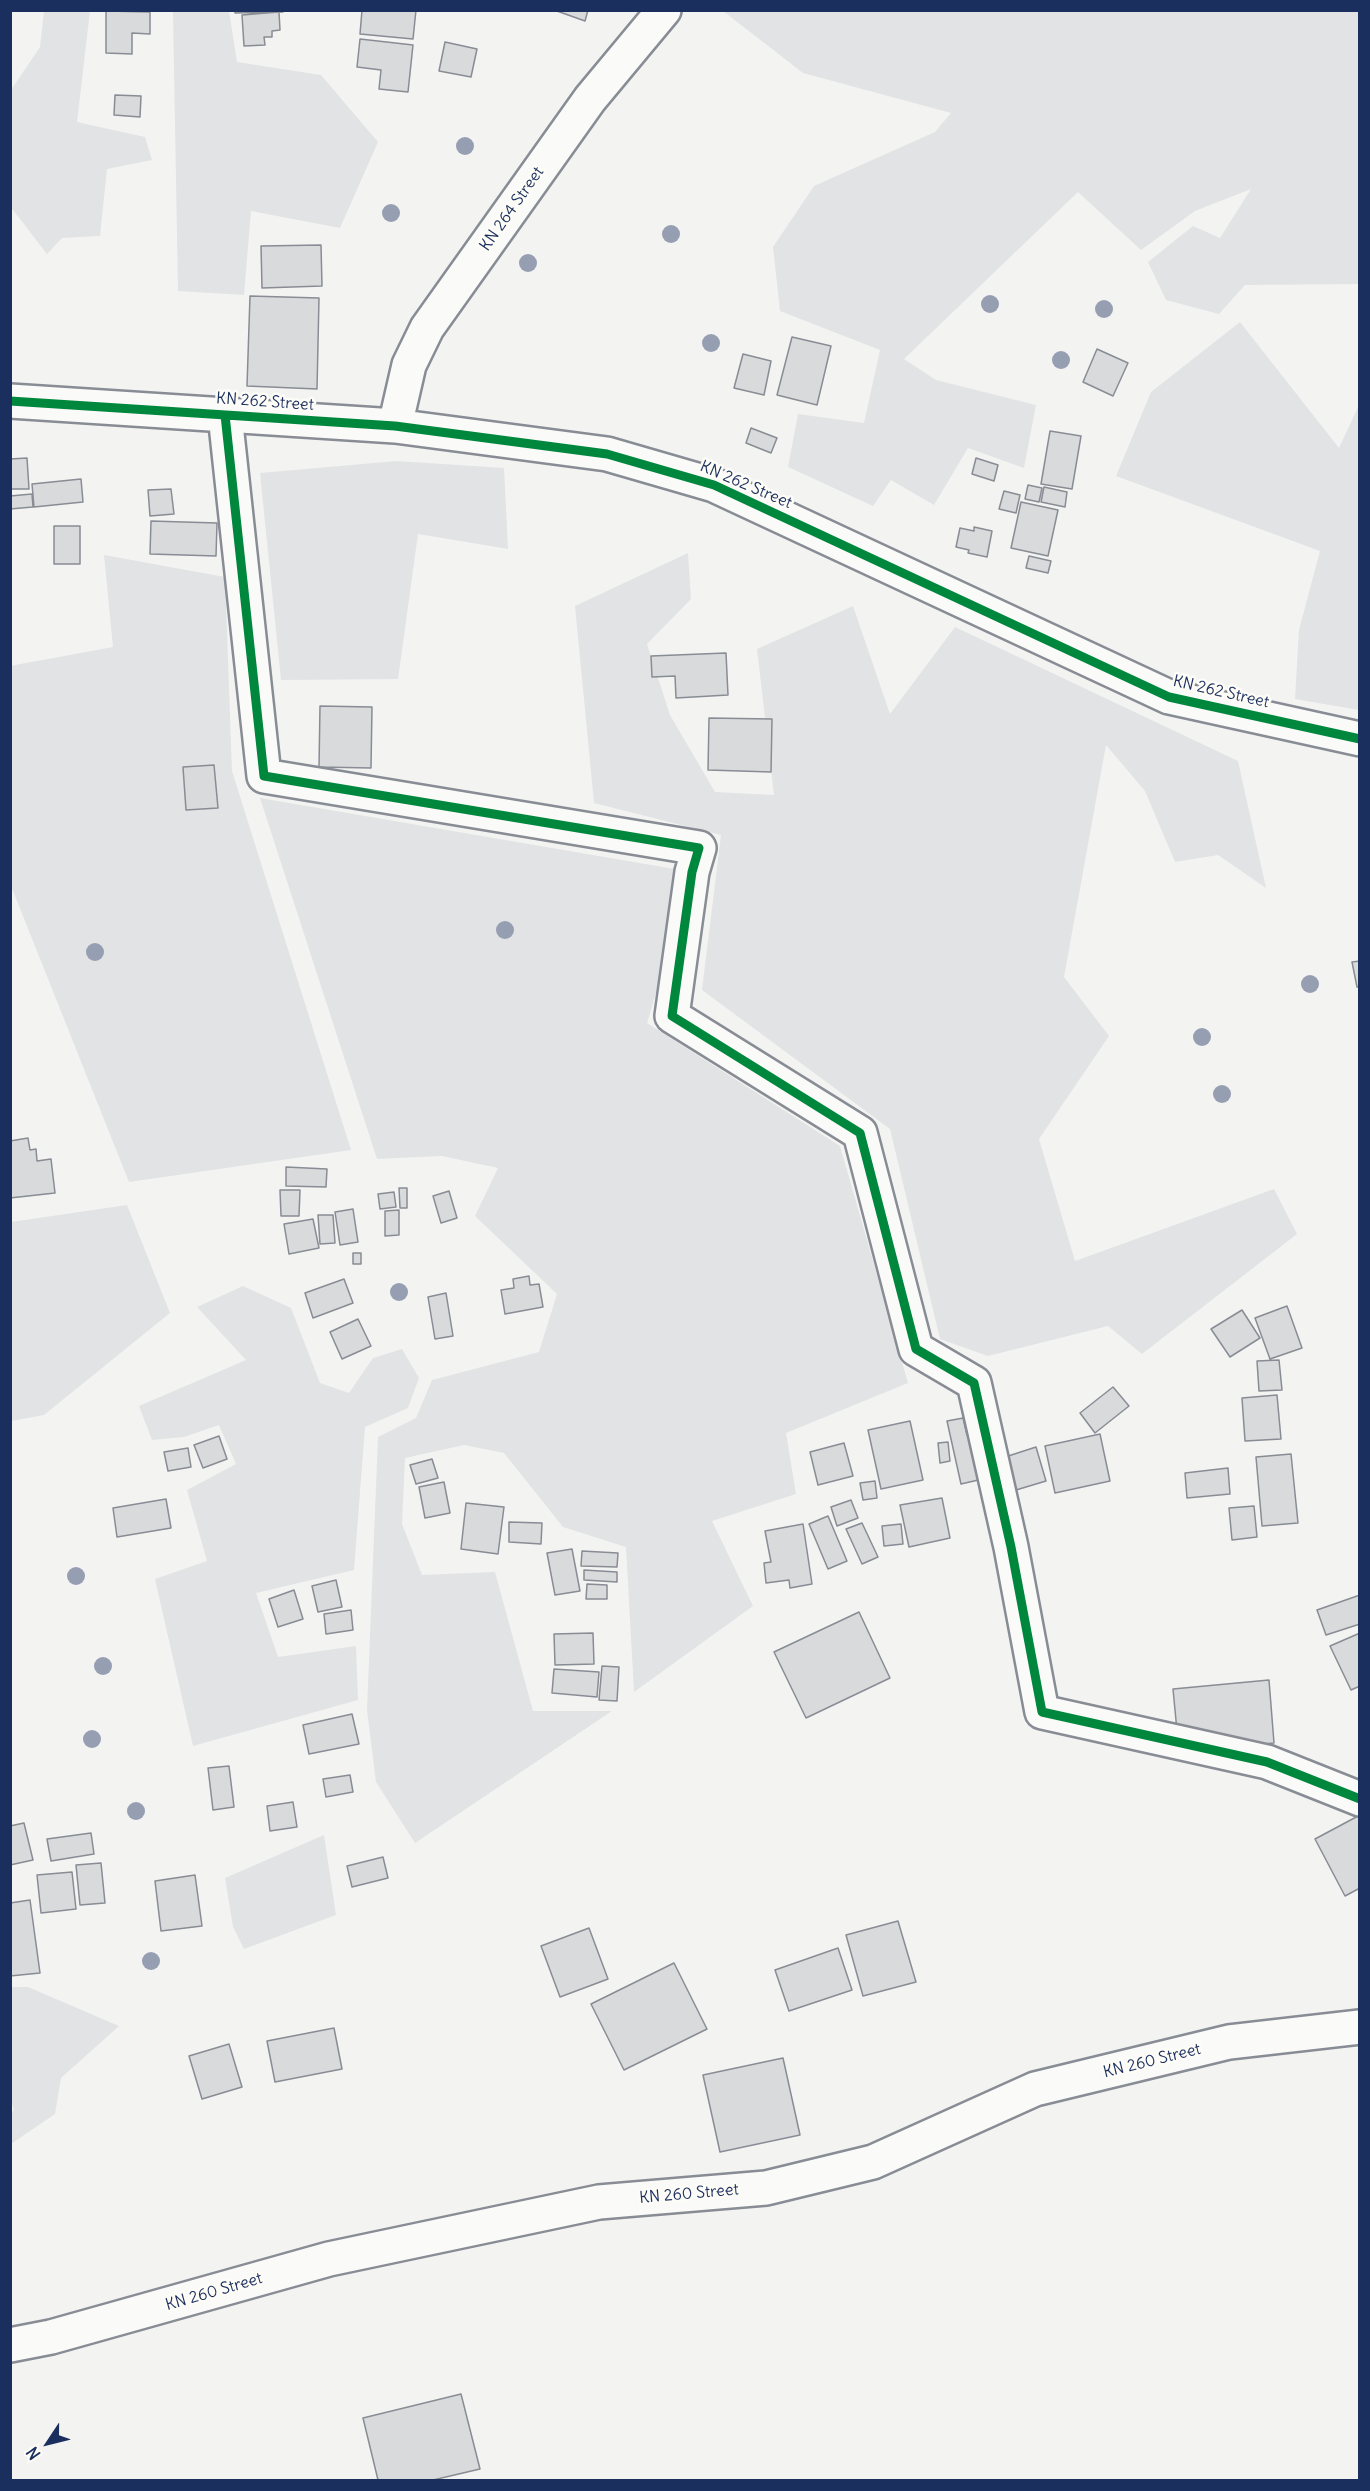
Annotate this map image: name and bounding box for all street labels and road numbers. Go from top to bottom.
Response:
street label: KN 264 Street [476,163,548,255]
street label: KN 262 Street [215,389,315,415]
street label: KN 262 Street [697,457,795,513]
street label: KN 262 Street [1171,672,1271,712]
street label: KN 260 Street [1101,2040,1203,2082]
street label: KN 260 Street [638,2180,740,2208]
street label: KN 260 Street [163,2269,265,2315]

